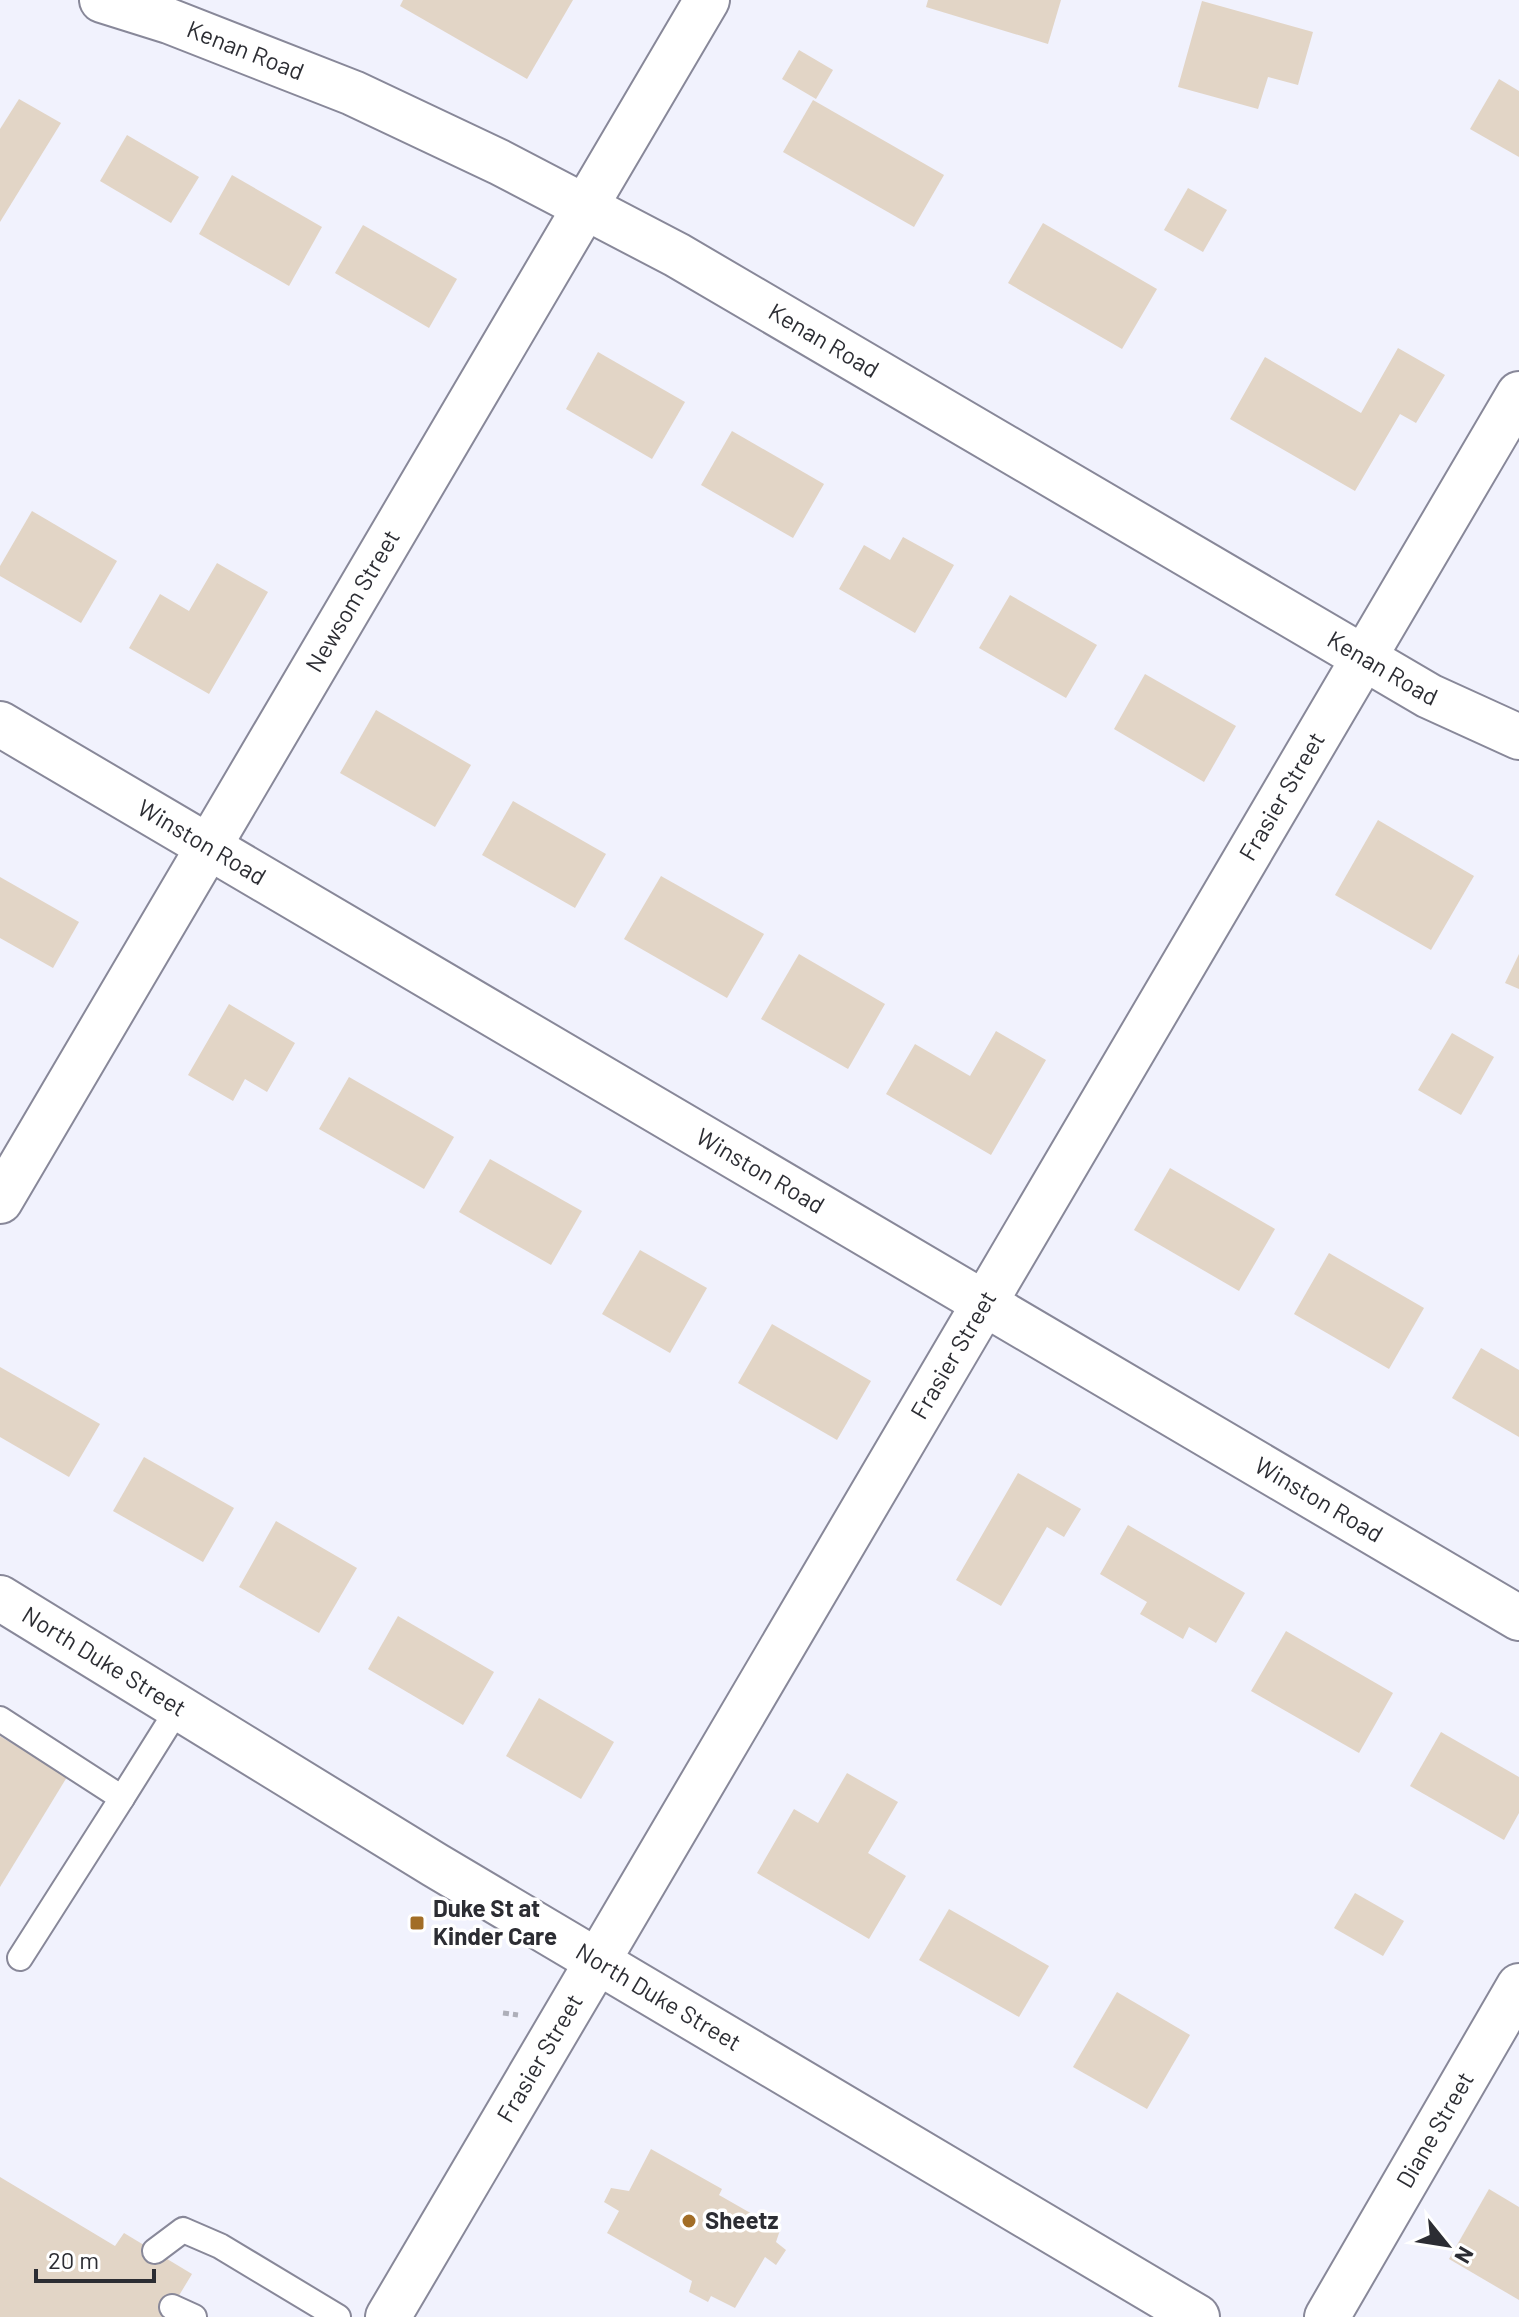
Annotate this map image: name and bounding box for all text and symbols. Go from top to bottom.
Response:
street label: Kenan Road [183,13,308,85]
street label: Kenan Road [764,296,885,383]
street label: Newsom Street [299,524,405,677]
street label: Kenan Road [1323,624,1443,711]
street label: Frasier Street [1232,726,1330,865]
street label: Winston Road [133,792,272,890]
street label: Winston Road [691,1121,830,1219]
street label: Frasier Street [904,1285,1002,1424]
street label: Winston Road [1250,1450,1389,1548]
street label: North Duke Street [17,1599,192,1722]
place label: Duke St at Kinder Care [433,1893,557,1950]
marker: Duke St at Kinder Care [408,1914,426,1932]
street label: North Duke Street [571,1936,747,2056]
street label: Frasier Street [490,1988,588,2127]
street label: Diane Street [1389,2066,1479,2193]
place label: Sheetz [705,2205,778,2234]
north arrow [1407,2205,1487,2285]
marker: Sheetz [680,2212,698,2230]
scale bar [36,2233,154,2283]
text: N [1450,2243,1480,2268]
text: 20 m [48,2245,99,2274]

